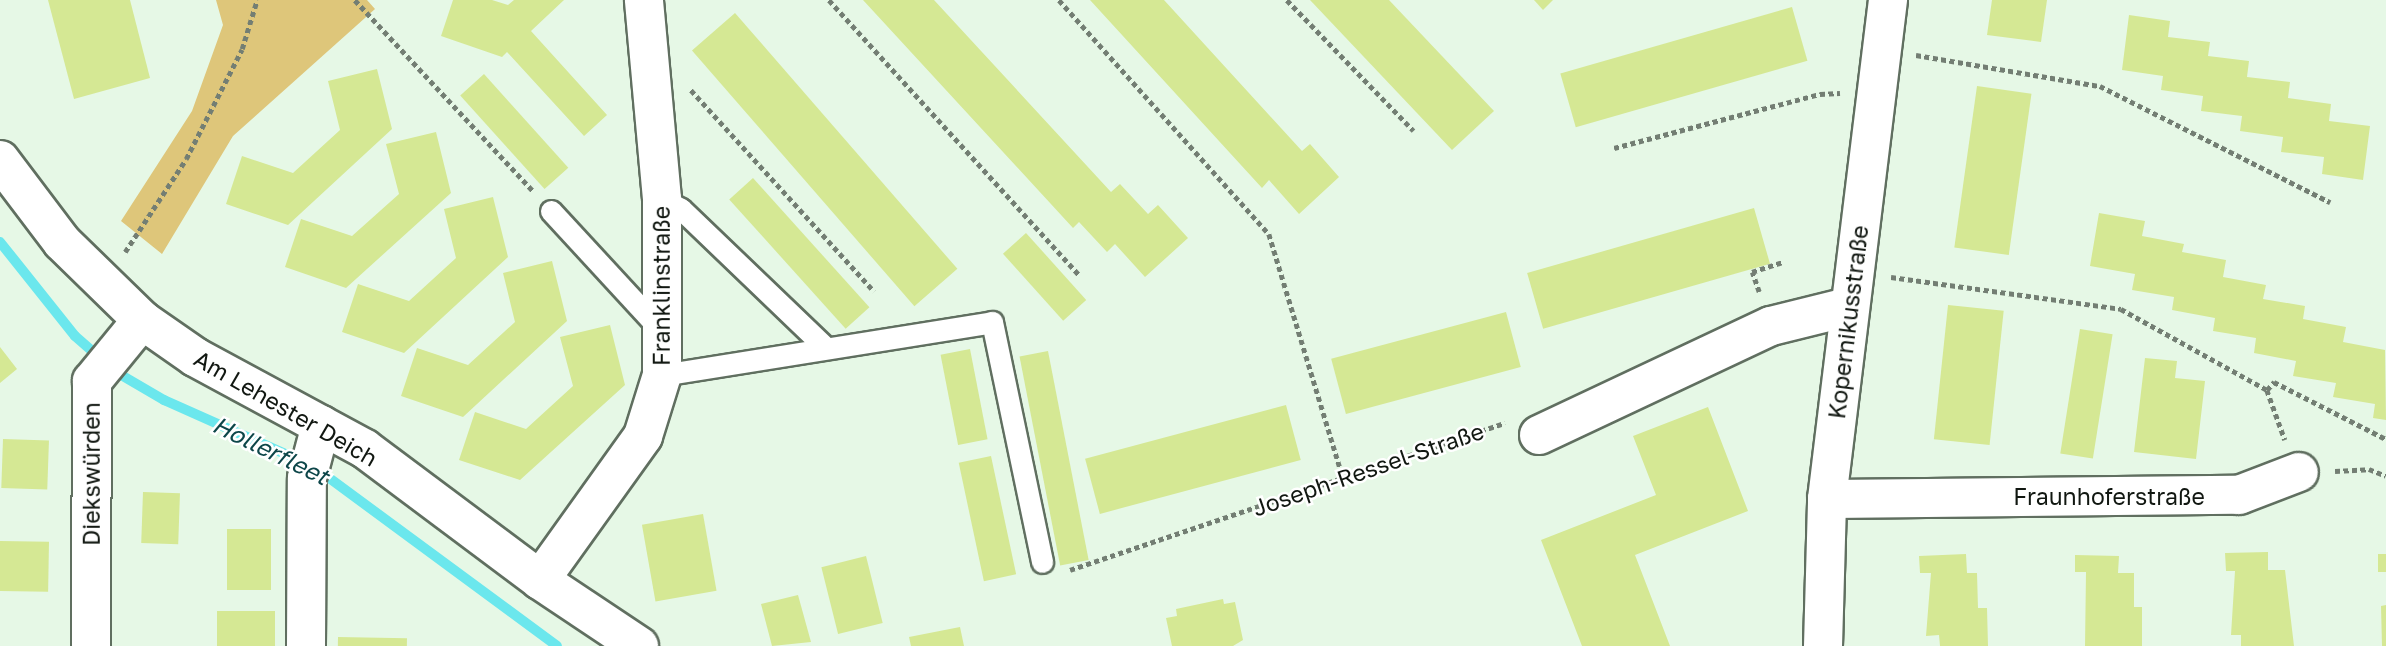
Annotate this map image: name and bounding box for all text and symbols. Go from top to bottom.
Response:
street label: Franklinstraße [647,206,675,366]
street label: Kopernikusstraße [1822,224,1874,420]
street label: Am Lehester Deich [189,344,383,472]
street label: Diekswürden [77,402,105,546]
water label: Hollerfleet [208,410,334,490]
street label: Joseph-Ressel-Straße [1249,416,1487,522]
street label: Fraunhoferstraße [2013,482,2205,510]

